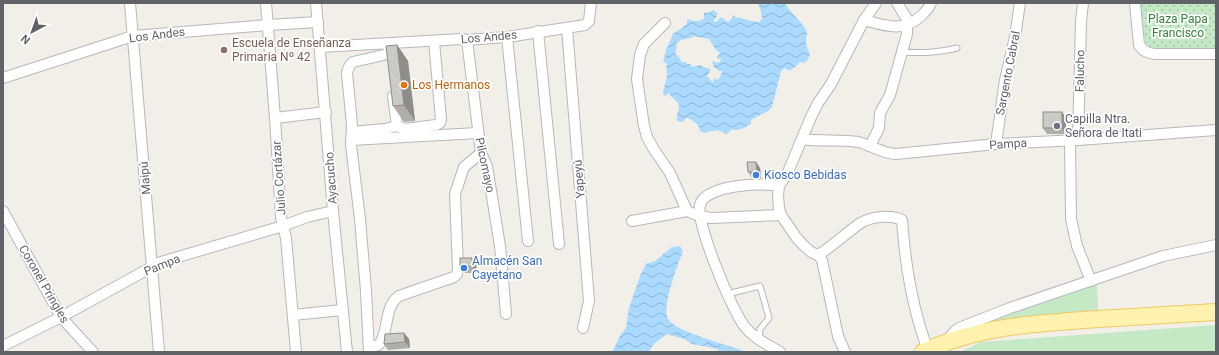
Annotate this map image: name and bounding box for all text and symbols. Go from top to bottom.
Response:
north arrow [12,12,52,52]
park label: Plaza Papa Francisco [1148,12,1208,40]
street label: Los Andes [128,25,186,45]
street label: Los Andes [460,28,518,46]
street label: Sargento Cabral [993,30,1023,116]
text: N [18,32,33,47]
place label: Escuela de Enseñanza Primaria Nº 42 [232,36,351,64]
marker: Escuela de Enseñanza Primaria Nº 42 [219,45,229,55]
street label: Falucho [1073,50,1087,92]
place label: Los Hermanos [412,78,490,92]
marker: Los Hermanos [399,80,409,90]
place label: Capilla Ntra. Señora de Itati [1065,112,1142,140]
marker: Capilla Ntra. Señora de Itati [1052,121,1062,131]
street label: Pilcomayo [472,136,498,194]
street label: Pampa [989,136,1027,152]
street label: Julio Cortázar [269,140,289,216]
street label: Ayacucho [322,151,340,205]
street label: Yapeyú [570,159,588,199]
street label: Maipú [137,161,153,195]
place label: Kiosco Bebidas [764,168,847,182]
marker: Kiosco Bebidas [751,170,761,180]
street label: Coronel Pringles [16,243,72,325]
street label: Pampa [142,251,182,279]
place label: Almacén San Cayetano [472,254,542,282]
marker: Almacén San Cayetano [459,263,469,273]

